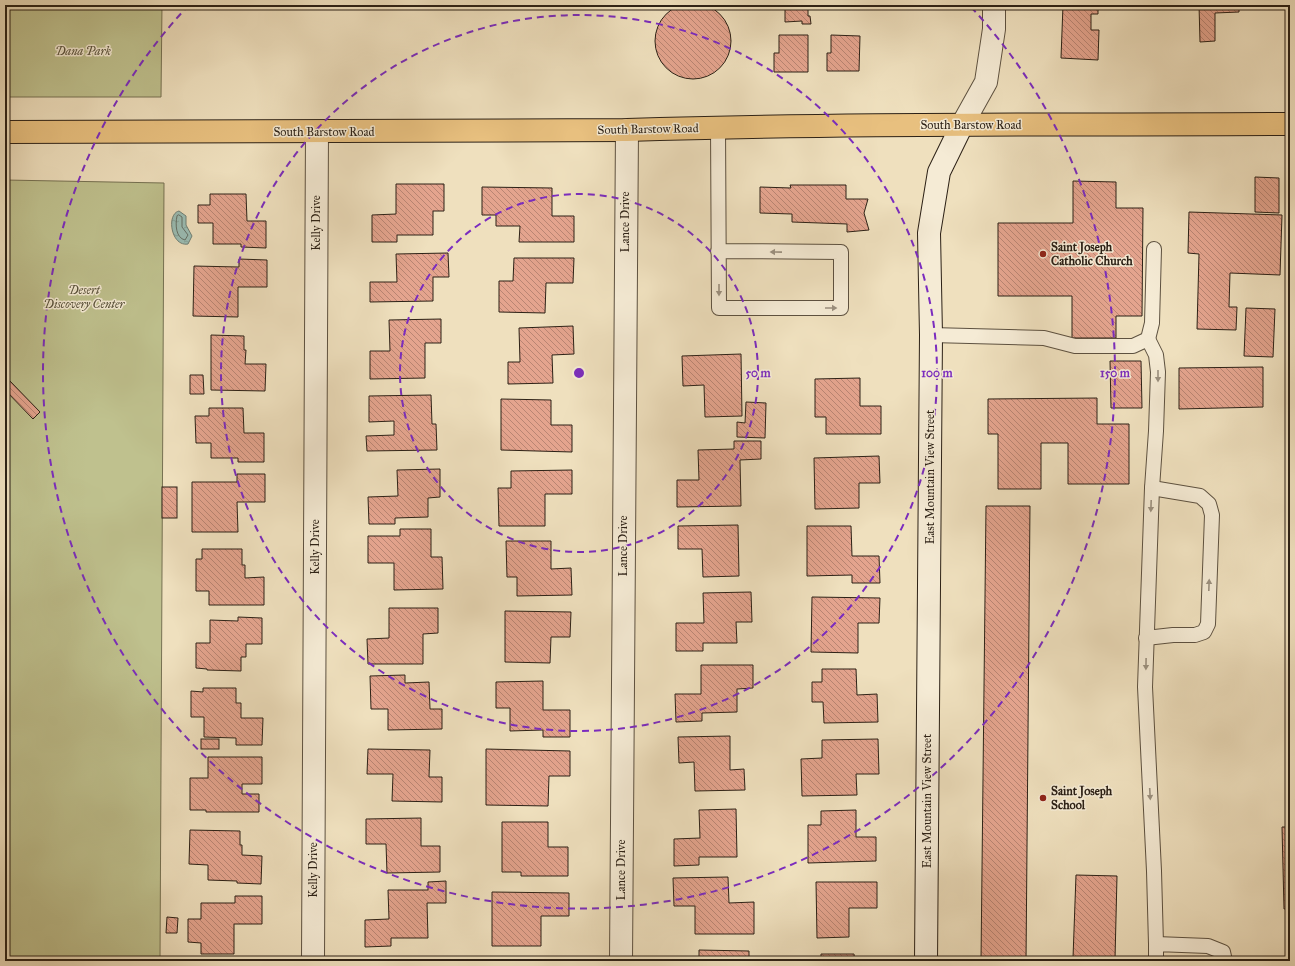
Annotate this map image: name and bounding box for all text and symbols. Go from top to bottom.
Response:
park label: Dana Park [55,44,111,58]
street label: South Barstow Road [920,118,1022,132]
street label: South Barstow Road [597,121,699,137]
street label: South Barstow Road [273,125,375,139]
street label: Lance Drive [618,192,632,252]
street label: Kelly Drive [309,195,323,251]
place label: Saint Joseph Catholic Church [1051,240,1133,268]
one-way arrow [769,249,782,255]
marker: Saint Joseph Catholic Church [1038,249,1048,259]
park label: Desert Discovery Center [44,283,125,311]
one-way arrow [716,284,722,297]
one-way arrow [825,305,838,311]
centre of rings [572,366,586,380]
text: 50 m [745,366,772,380]
text: 100 m [921,366,954,380]
text: 150 m [1100,366,1131,380]
one-way arrow [1155,370,1161,383]
street label: East Mountain View Street [923,409,937,544]
one-way arrow [1148,500,1154,513]
street label: Lance Drive [616,516,630,576]
street label: Kelly Drive [308,519,322,575]
one-way arrow [1206,579,1213,591]
one-way arrow [1143,658,1149,671]
street label: East Mountain View Street [920,733,934,868]
place label: Saint Joseph School [1051,784,1113,812]
one-way arrow [1146,788,1153,800]
marker: Saint Joseph School [1038,793,1048,803]
street label: Lance Drive [614,840,628,900]
street label: Kelly Drive [306,842,320,898]

